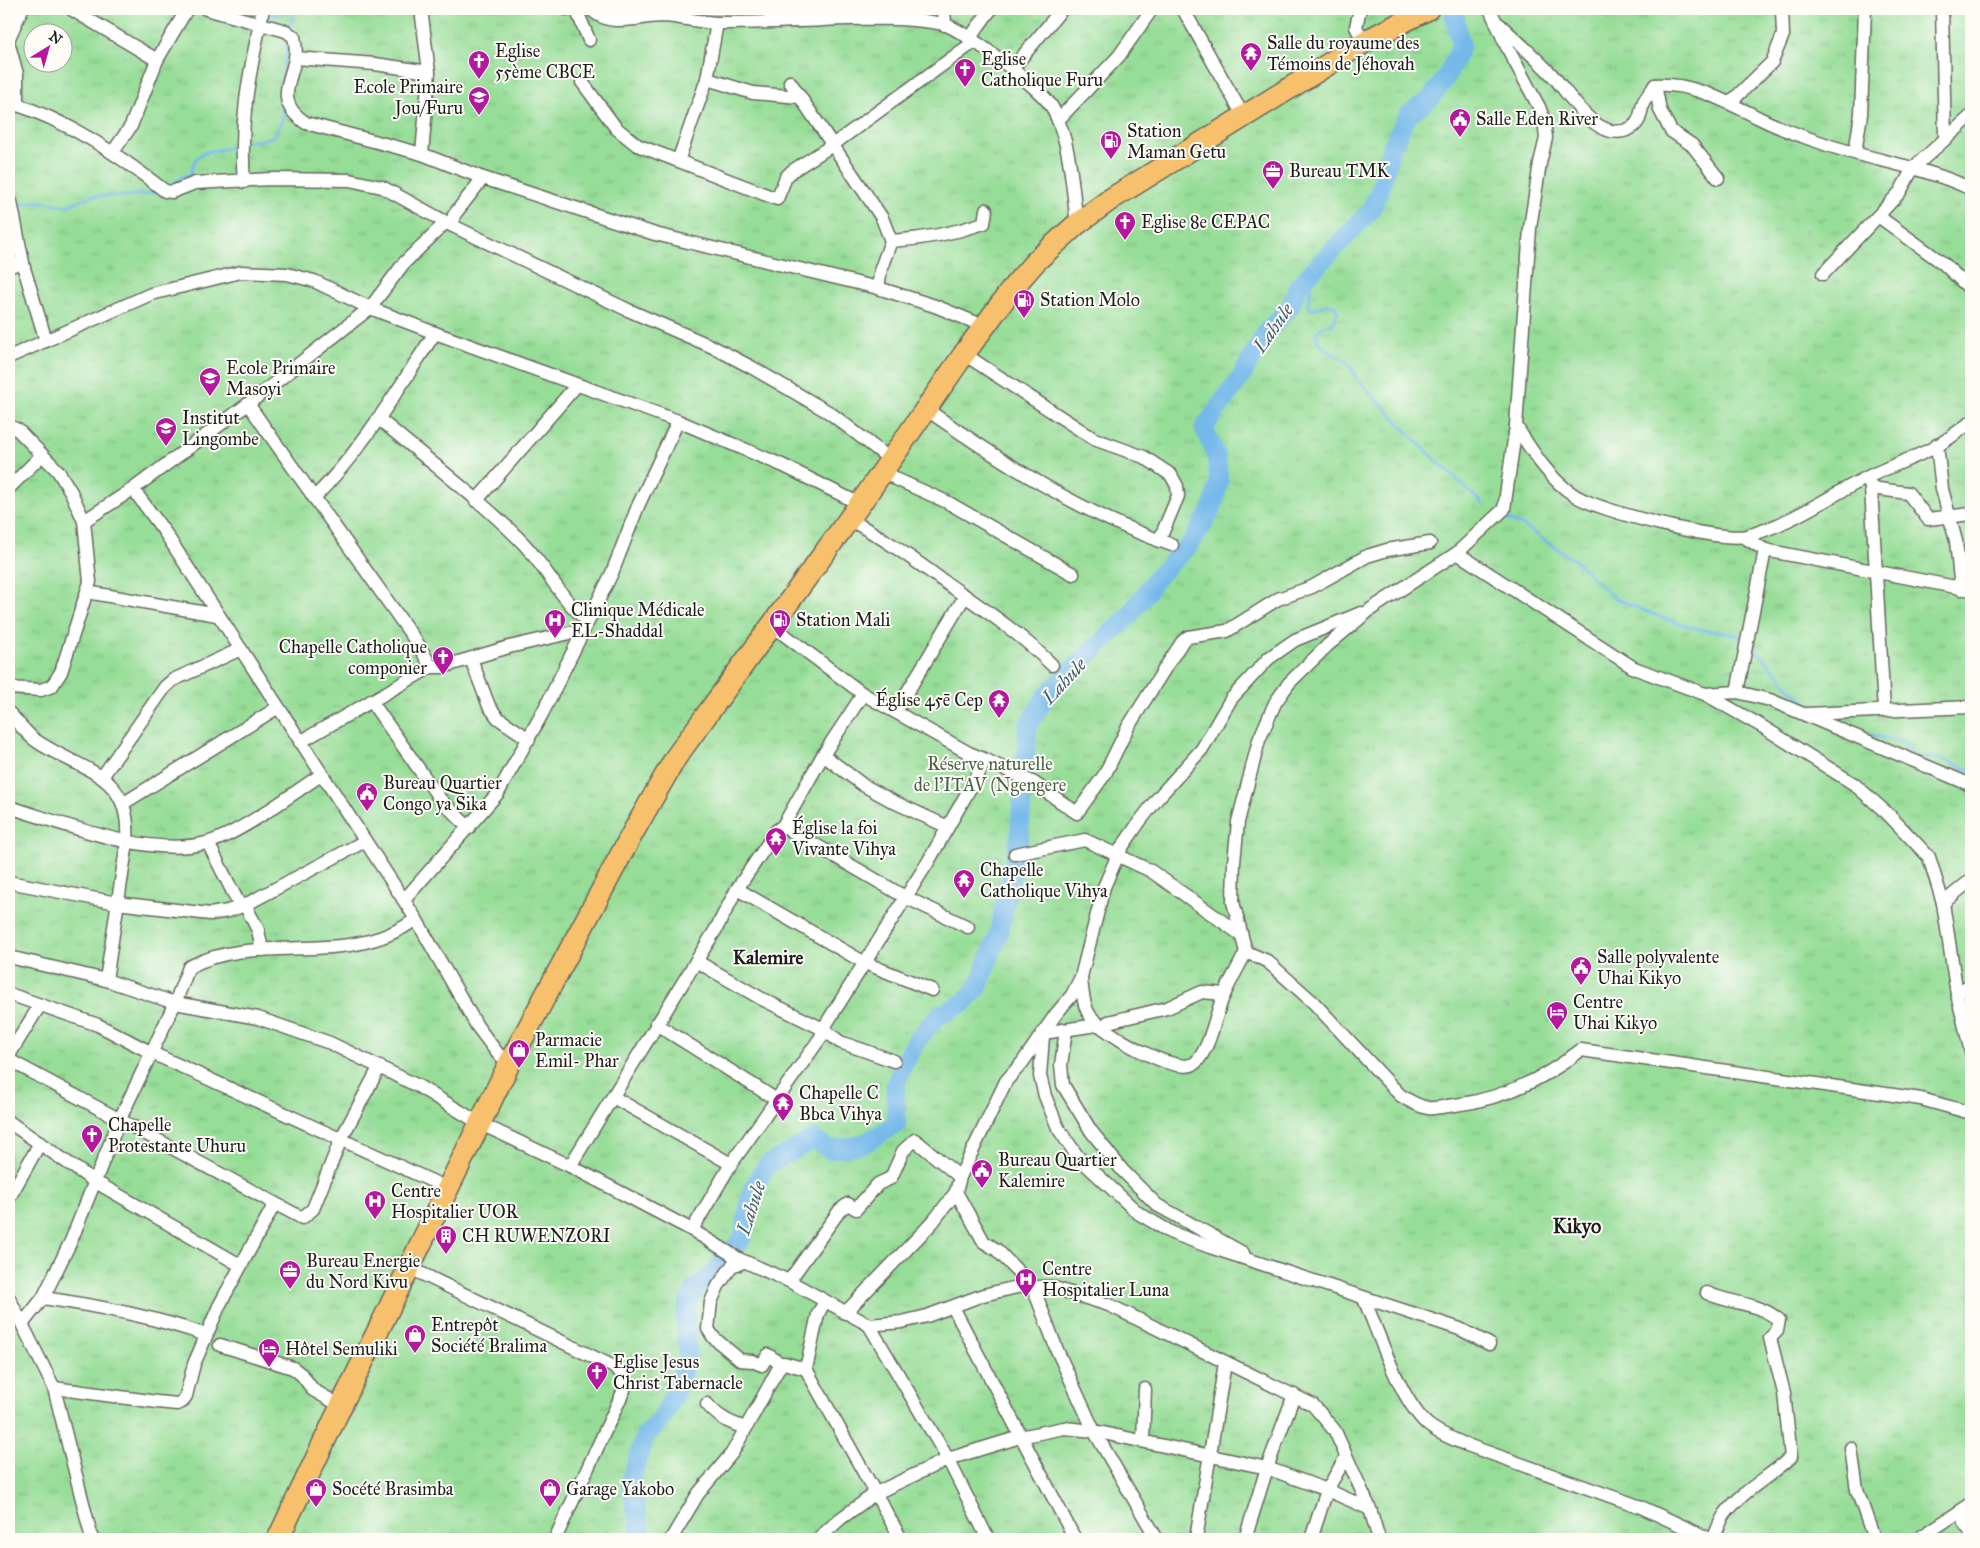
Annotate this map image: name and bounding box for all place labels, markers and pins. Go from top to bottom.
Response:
place label: Salle du royaume des Témoins de Jéhovah [1267,32,1419,76]
place label: Eglise 55ème CBCE [495,40,595,83]
temple icon: Salle du royaume des Témoins de Jéhovah [1239,41,1263,72]
place label: Eglise Catholique Furu [981,48,1104,92]
church icon: Eglise 55ème CBCE [467,49,491,80]
church icon: Eglise Catholique Furu [953,57,977,88]
place label: Ecole Primaire Jou/Furu [353,76,463,120]
school or university icon: Ecole Primaire Jou/Furu [467,85,491,116]
public building icon: Salle Eden River [1448,107,1472,138]
place label: Salle Eden River [1476,108,1598,130]
place label: Station Maman Getu [1127,120,1227,163]
fuel station icon: Station Maman Getu [1099,129,1123,160]
office icon: Bureau TMK [1261,159,1285,190]
place label: Bureau TMK [1289,160,1391,182]
church icon: Eglise 8e CEPAC [1113,210,1137,241]
place label: Eglise 8e CEPAC [1141,211,1270,234]
fuel station icon: Station Molo [1012,288,1036,319]
place label: Station Molo [1040,289,1140,311]
place label: Ecole Primaire Masoyi [226,357,336,400]
school or university icon: Ecole Primaire Masoyi [198,366,222,397]
place label: Institut Lingombe [182,407,259,451]
school or university icon: Institut Lingombe [154,416,178,447]
place label: Clinique Médicale EL-Shaddal [571,599,705,642]
hospital icon: Clinique Médicale EL-Shaddal [543,608,567,639]
fuel station icon: Station Mali [768,608,792,639]
place label: Station Mali [796,609,890,631]
place label: Chapelle Catholique componier [279,636,427,679]
church icon: Chapelle Catholique componier [431,645,455,676]
place label: Église 45ē Cep [875,687,983,712]
temple icon: Église 45ē Cep [987,688,1011,719]
place label: Bureau Quartier Congo ya Sika [383,772,502,816]
public building icon: Bureau Quartier Congo ya Sika [355,781,379,812]
place label: Église la foi Vivante Vihya [791,815,896,860]
temple icon: Église la foi Vivante Vihya [764,826,788,857]
place label: Chapelle Catholique Vihya [980,859,1108,903]
temple icon: Chapelle Catholique Vihya [952,868,976,899]
place label: Salle polyvalente Uhai Kikyo [1597,946,1719,989]
public building icon: Salle polyvalente Uhai Kikyo [1569,955,1593,986]
place label: Centre Uhai Kikyo [1573,991,1657,1034]
hotel icon: Centre Uhai Kikyo [1545,1000,1569,1031]
place label: Parmacie Emil- Phar [535,1029,619,1072]
shop icon: Parmacie Emil- Phar [507,1038,531,1069]
place label: Chapelle C Bbca Vihya [799,1082,882,1125]
temple icon: Chapelle C Bbca Vihya [771,1091,795,1122]
place label: Chapelle Protestante Uhuru [108,1114,246,1157]
church icon: Chapelle Protestante Uhuru [80,1123,104,1154]
place label: Bureau Quartier Kalemire [998,1149,1117,1192]
public building icon: Bureau Quartier Kalemire [970,1158,994,1189]
place label: Centre Hospitalier UOR [391,1180,519,1223]
hospital icon: Centre Hospitalier UOR [363,1189,387,1220]
building icon: CH RUWENZORI [434,1224,458,1255]
place label: CH RUWENZORI [462,1225,611,1247]
place label: Bureau Energie du Nord Kivu [306,1250,420,1293]
place label: Centre Hospitalier Luna [1042,1258,1169,1301]
office icon: Bureau Energie du Nord Kivu [278,1259,302,1290]
hospital icon: Centre Hospitalier Luna [1014,1267,1038,1298]
place label: Entrepôt Société Bralima [431,1314,547,1357]
shop icon: Entrepôt Société Bralima [403,1323,427,1354]
hotel icon: Hôtel Semuliki [257,1337,281,1368]
place label: Hôtel Semuliki [285,1338,398,1360]
place label: Eglise Jesus Christ Tabernacle [613,1351,743,1394]
church icon: Eglise Jesus Christ Tabernacle [585,1360,609,1391]
shop icon: Socété Brasimba [304,1477,328,1508]
shop icon: Garage Yakobo [538,1477,562,1508]
place label: Socété Brasimba [332,1478,454,1500]
place label: Garage Yakobo [566,1478,674,1501]

